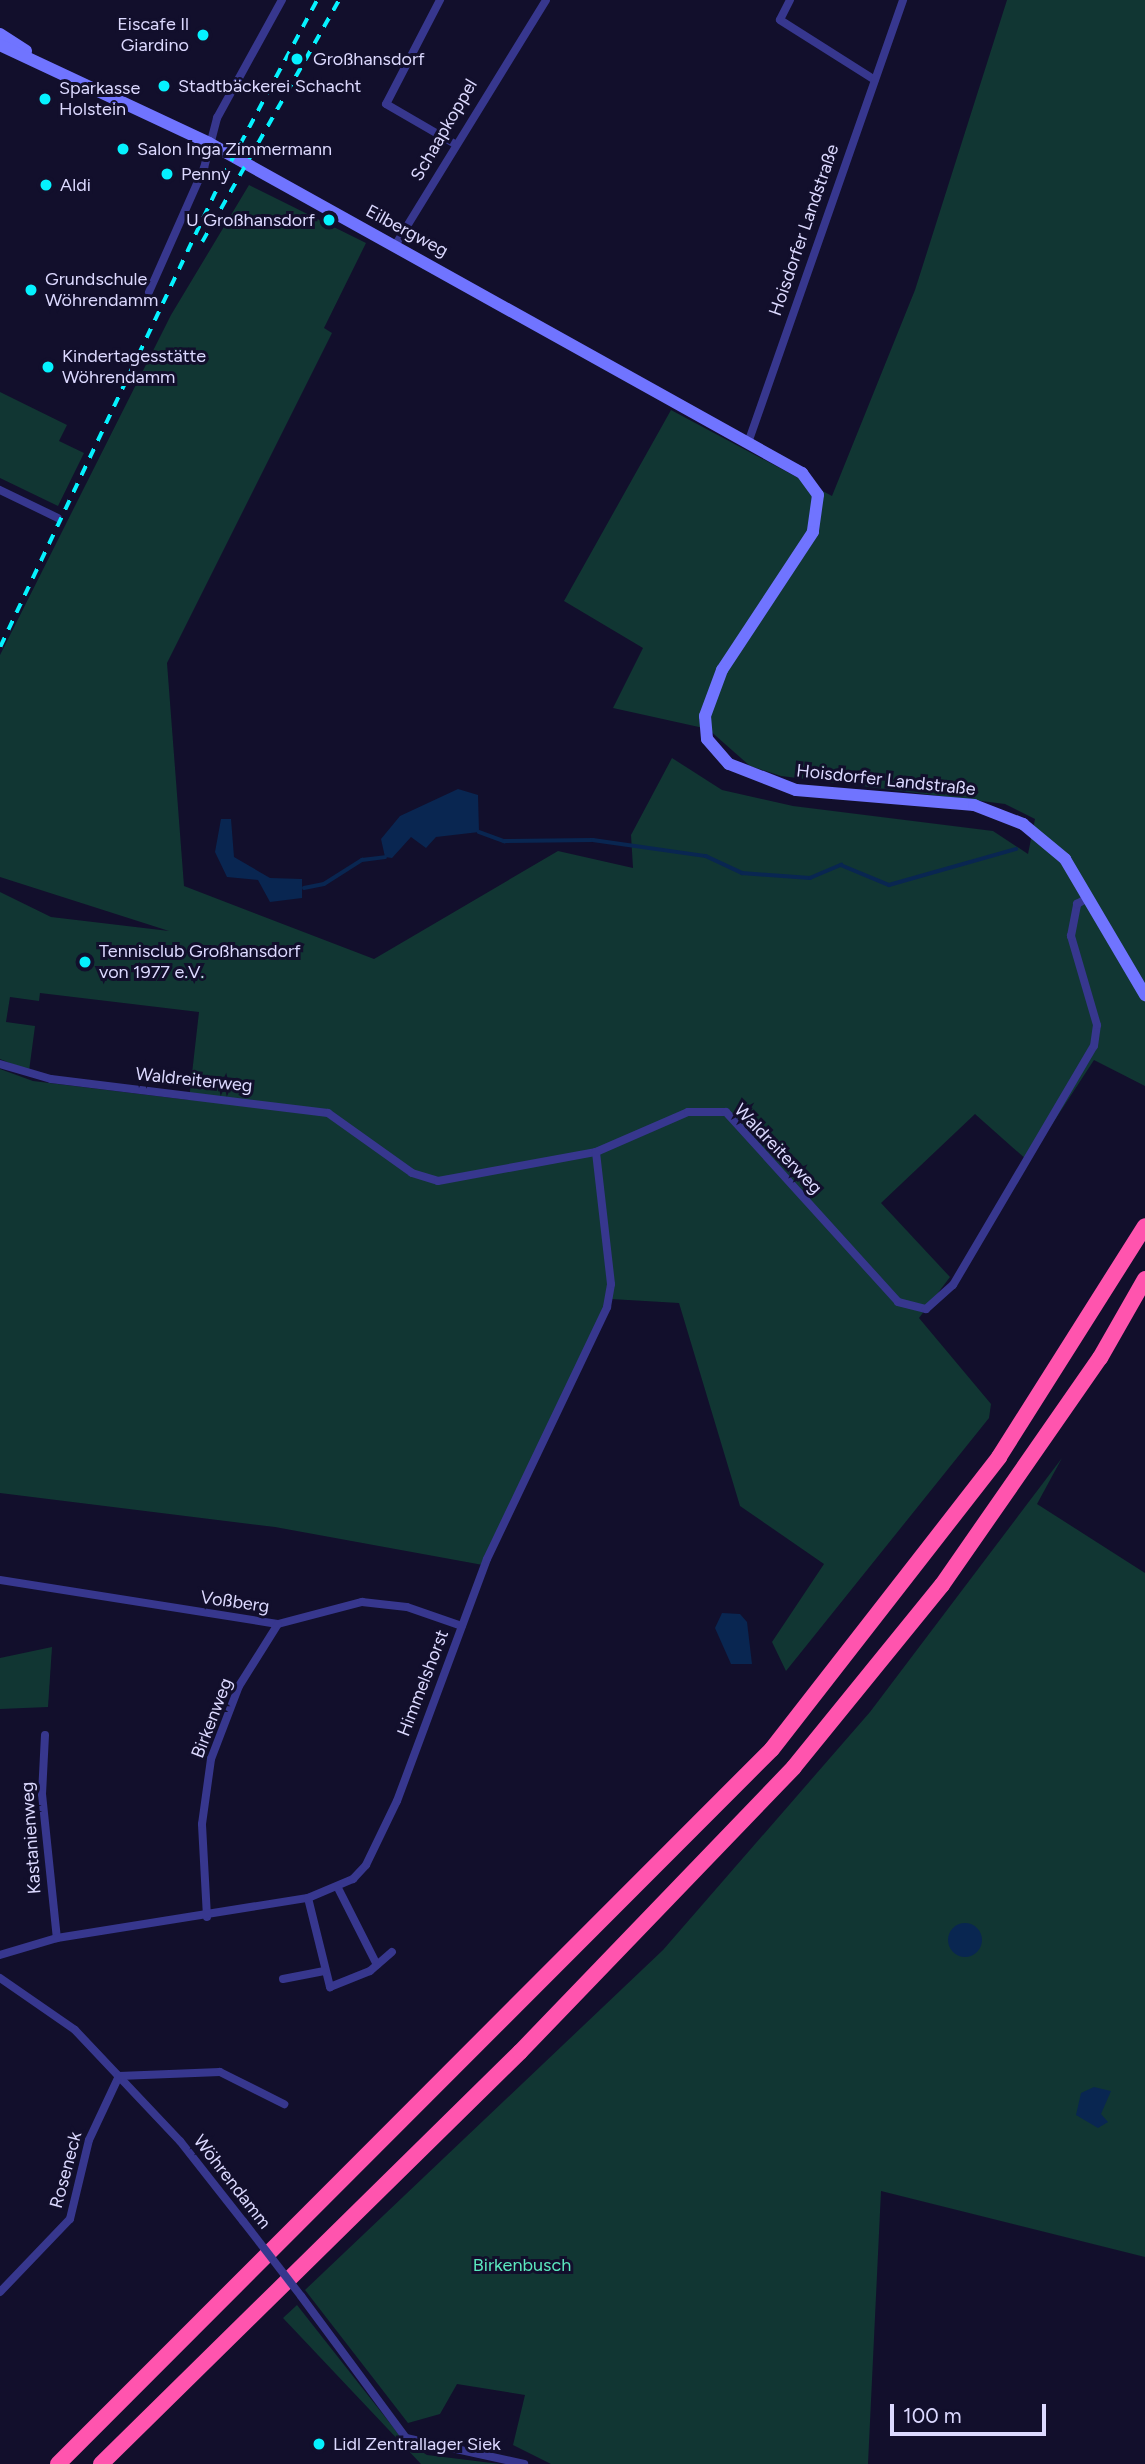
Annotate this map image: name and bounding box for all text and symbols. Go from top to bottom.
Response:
place label: Eiscafe Il Giardino [117,14,189,56]
marker: Eiscafe Il Giardino [195,27,211,43]
place label: Großhansdorf [313,48,425,70]
marker: Großhansdorf [287,49,307,69]
place label: Stadtbäckerei Schacht [178,75,361,97]
street label: Schaapkoppel [406,75,482,185]
place label: Sparkasse Holstein [59,78,140,120]
marker: Stadtbäckerei Schacht [156,78,172,94]
marker: Sparkasse Holstein [37,91,53,107]
place label: Salon Inga Zimmermann [137,138,332,160]
marker: Salon Inga Zimmermann [115,141,131,157]
street label: Hoisdorfer Landstraße [764,141,844,319]
place label: Penny [181,163,230,185]
marker: Penny [159,166,175,182]
place label: Aldi [60,174,91,196]
marker: Aldi [38,177,54,193]
street label: Eilbergweg [362,200,452,262]
place label: U Großhansdorf [186,209,315,231]
marker: U Großhansdorf [321,212,337,228]
place label: Grundschule Wöhrendamm [45,269,158,312]
marker: Grundschule Wöhrendamm [23,282,39,298]
place label: Kindertagesstätte Wöhrendamm [62,346,206,388]
marker: Kindertagesstätte Wöhrendamm [40,359,56,375]
street label: Hoisdorfer Landstraße [795,760,977,800]
place label: Tennisclub Großhansdorf von 1977 e.V. [99,941,301,984]
marker: Tennisclub Großhansdorf von 1977 e.V. [77,954,93,970]
street label: Waldreiterweg [135,1063,253,1097]
street label: Waldreiterweg [729,1099,827,1199]
street label: Voßberg [199,1586,271,1618]
street label: Himmelshorst [393,1627,453,1739]
street label: Birkenweg [187,1675,237,1761]
street label: Kastanienweg [16,1781,46,1895]
street label: Roseneck [45,2129,87,2211]
street label: Wöhrendamm [189,2131,275,2233]
park label: Birkenbusch [473,2254,571,2276]
scale bar [893,2390,1049,2434]
text: 100 m [903,2403,962,2428]
place label: Lidl Zentrallager Siek [333,2433,501,2455]
marker: Lidl Zentrallager Siek [311,2436,327,2452]

